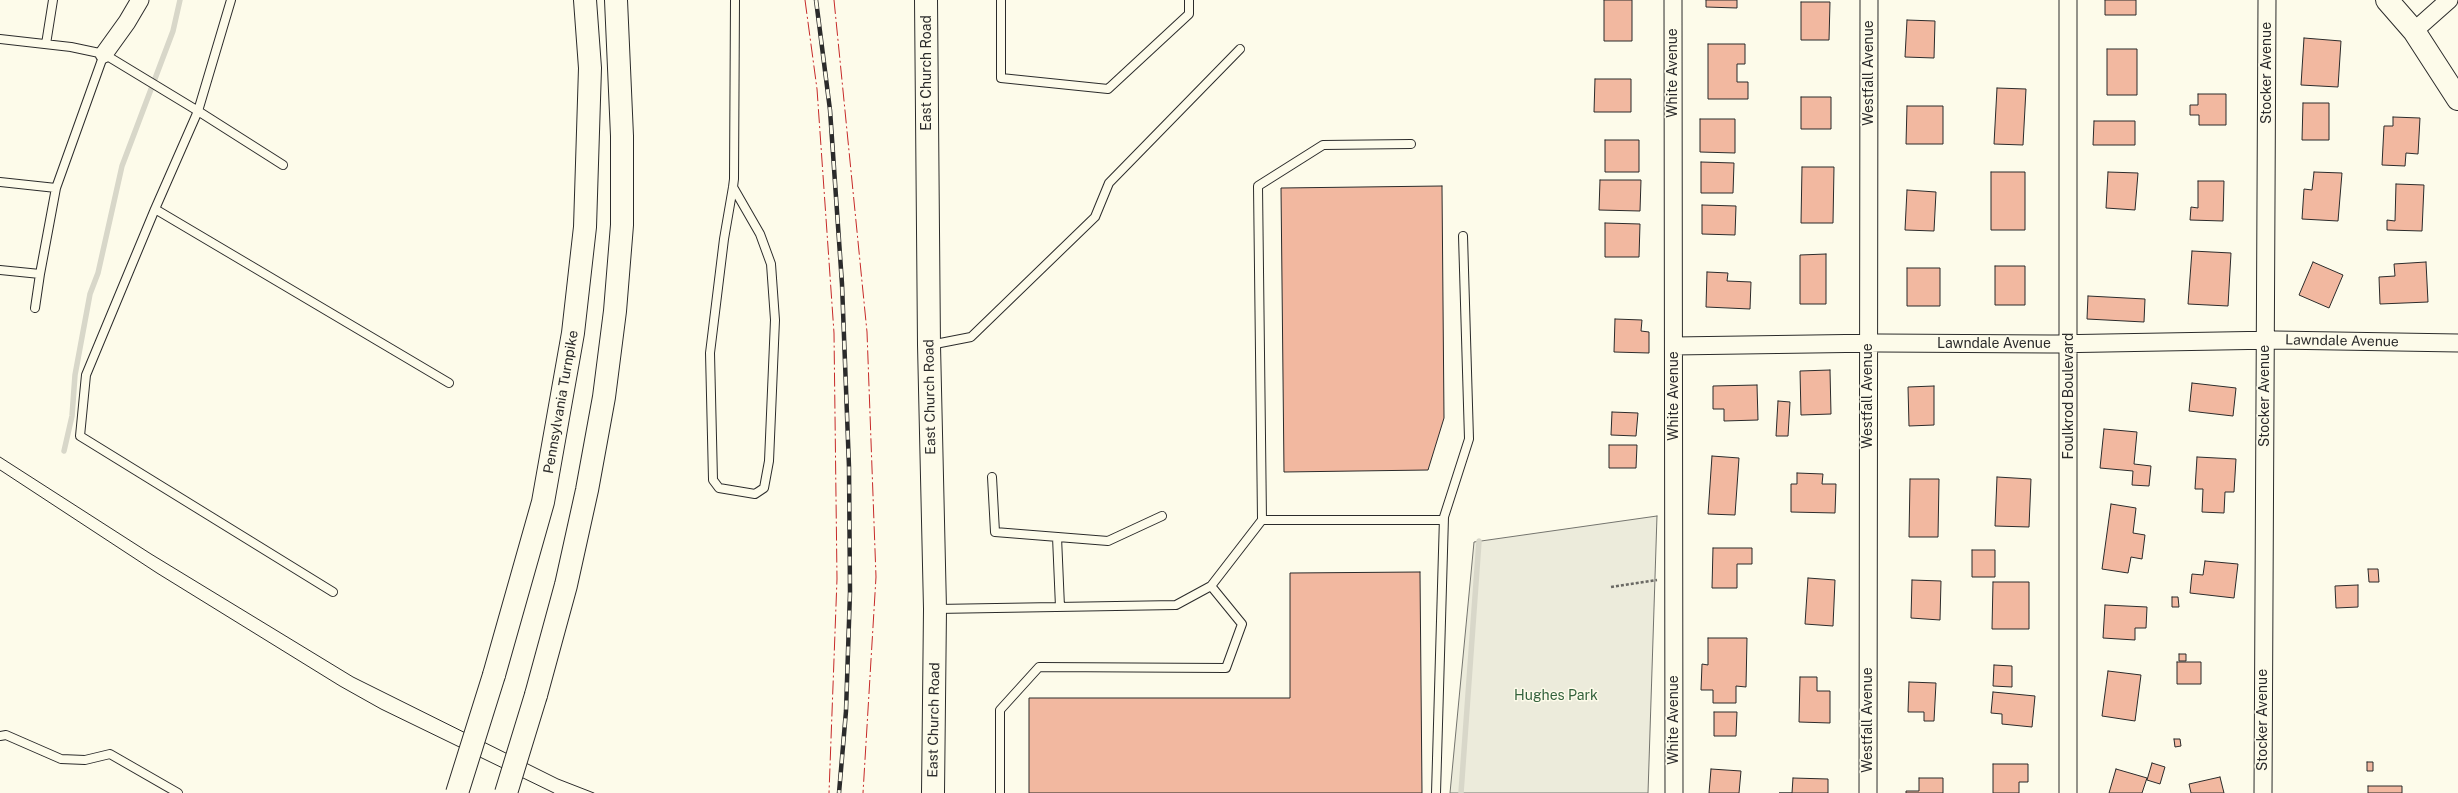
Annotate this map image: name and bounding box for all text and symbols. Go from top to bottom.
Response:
street label: East Church Road [919,15,935,131]
street label: Westfall Avenue [1861,20,1877,126]
street label: Stocker Avenue [2259,22,2275,124]
street label: White Avenue [1665,28,1681,118]
street label: Pennsylvania Turnpike [540,329,582,475]
street label: Lawndale Avenue [2285,332,2399,350]
street label: Foulkrod Boulevard [2061,333,2077,459]
street label: Lawndale Avenue [1937,336,2051,352]
street label: East Church Road [921,339,939,455]
street label: Westfall Avenue [1860,343,1876,449]
street label: Stocker Avenue [2257,345,2273,447]
street label: White Avenue [1666,351,1682,441]
street label: East Church Road [925,662,943,778]
street label: Westfall Avenue [1860,667,1876,773]
street label: Stocker Avenue [2255,669,2271,771]
street label: White Avenue [1666,675,1682,765]
park label: Hughes Park [1514,688,1598,704]

